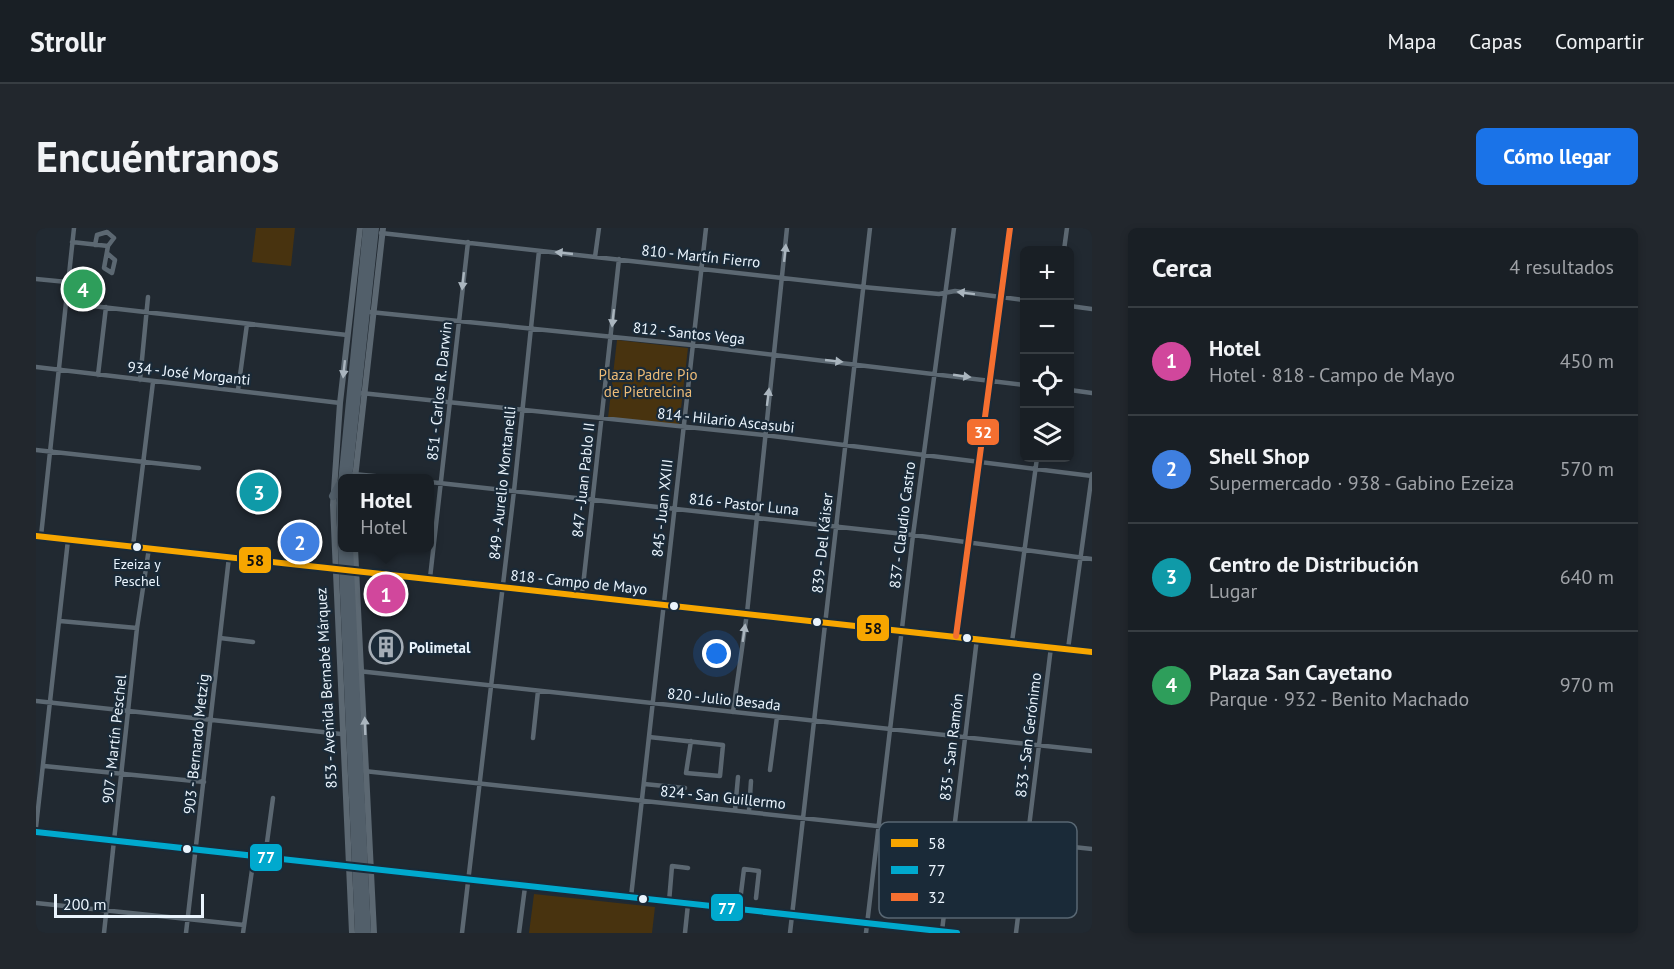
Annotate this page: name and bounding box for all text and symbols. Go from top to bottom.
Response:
text: Strollr [30,23,106,60]
text: Mapa [1388,28,1436,55]
text: Capas [1469,28,1522,55]
text: Compartir [1555,28,1644,55]
button: Cómo llegar [1476,128,1638,185]
text: Encuéntranos [36,129,279,184]
street label: 810 - Martín Fierro [641,240,761,272]
one-way arrow [780,243,789,262]
map controls [1020,246,1074,462]
button: + [1020,246,1074,300]
one-way arrow [555,248,574,258]
text: Cerca [1152,251,1212,284]
text: 4 resultados [1509,254,1614,280]
pin: 4 [64,266,102,312]
one-way arrow [459,272,468,291]
one-way arrow [957,288,976,297]
button: − [1020,300,1074,354]
one-way arrow [608,308,618,327]
street label: 812 - Santos Vega [632,318,746,348]
street label: 851 - Carlos R. Darwin [422,321,456,461]
text: Hotel [1209,334,1260,362]
text: 1 [1166,348,1177,374]
text: 450 m [1560,348,1614,374]
button: locate [1020,354,1074,408]
one-way arrow [824,356,843,366]
street label: 934 - José Morganti [126,357,252,389]
one-way arrow [339,359,349,378]
text: Hotel · 818 - Campo de Mayo [1209,362,1455,388]
park label: Plaza Padre Pio de Pietrelcina [599,365,697,401]
one-way arrow [953,372,972,381]
one-way arrow [764,388,773,407]
street label: 814 - Hilario Ascasubi [656,403,796,437]
street label: 849 - Aurelio Montanelli [484,405,520,561]
button: layers [1020,408,1074,462]
line badge: 32 [966,418,1000,446]
street label: 847 - Juan Pablo II [568,422,598,538]
text: 32 [974,422,992,442]
text: Shell Shop [1209,442,1310,470]
text: 2 [1166,456,1177,482]
text: 570 m [1560,456,1614,482]
street label: 845 - Juan XXIII [647,458,677,558]
street label: 837 - Claudio Castro [885,461,919,589]
pin: 3 [240,470,278,514]
text: Supermercado · 938 - Gabino Ezeiza [1209,470,1514,496]
popup [338,474,434,552]
text: Hotel [360,486,412,514]
street label: 816 - Pastor Luna [688,489,800,519]
street label: 839 - Del Káiser [807,492,837,594]
text: Hotel [360,514,407,540]
pin: 2 [280,520,320,564]
marker: Ezeiza y Peschel [131,541,143,553]
line badge: 58 [238,546,272,574]
text: 58 [246,550,264,570]
text: Centro de Distribución [1209,550,1419,578]
place label: Ezeiza y Peschel [113,555,161,590]
text: 3 [1166,564,1177,590]
text: 640 m [1560,564,1614,590]
street label: 818 - Campo de Mayo [510,565,648,599]
pin: 1 [366,572,406,616]
text: Lugar [1209,578,1257,604]
street label: 853 - Avenida Bernabé Márquez [311,587,341,789]
unlabelled marker [668,600,680,612]
line badge: 58 [856,614,890,642]
unlabelled marker [811,616,823,628]
text: 58 [864,618,882,638]
one-way arrow [739,623,748,642]
building icon: Polimetal [368,629,404,665]
unlabelled marker [961,632,973,644]
place label: Polimetal [409,638,471,657]
your location [702,639,731,668]
text: Plaza San Cayetano [1209,658,1392,686]
street label: 833 - San Gerónimo [1011,672,1045,798]
text: 4 [1166,672,1177,698]
text: 970 m [1560,672,1614,698]
street label: 907 - Martín Peschel [98,673,130,804]
street label: 903 - Bernardo Metzig [179,673,213,815]
street label: 820 - Julio Besada [666,684,782,714]
text: Parque · 932 - Benito Machado [1209,686,1469,712]
street label: 835 - San Ramón [935,692,967,802]
one-way arrow [360,716,369,735]
street label: 824 - San Guillermo [659,781,787,813]
legend [879,822,1077,918]
text: 58 [928,833,945,853]
unlabelled marker [181,843,193,855]
line badge: 77 [249,843,283,872]
text: 77 [257,847,275,867]
text: 77 [928,860,945,880]
text: 32 [928,887,945,907]
scale bar [54,891,204,918]
unlabelled marker [637,893,649,905]
line badge: 77 [710,893,744,922]
text: 200 m [63,894,106,914]
text: 77 [718,898,736,918]

